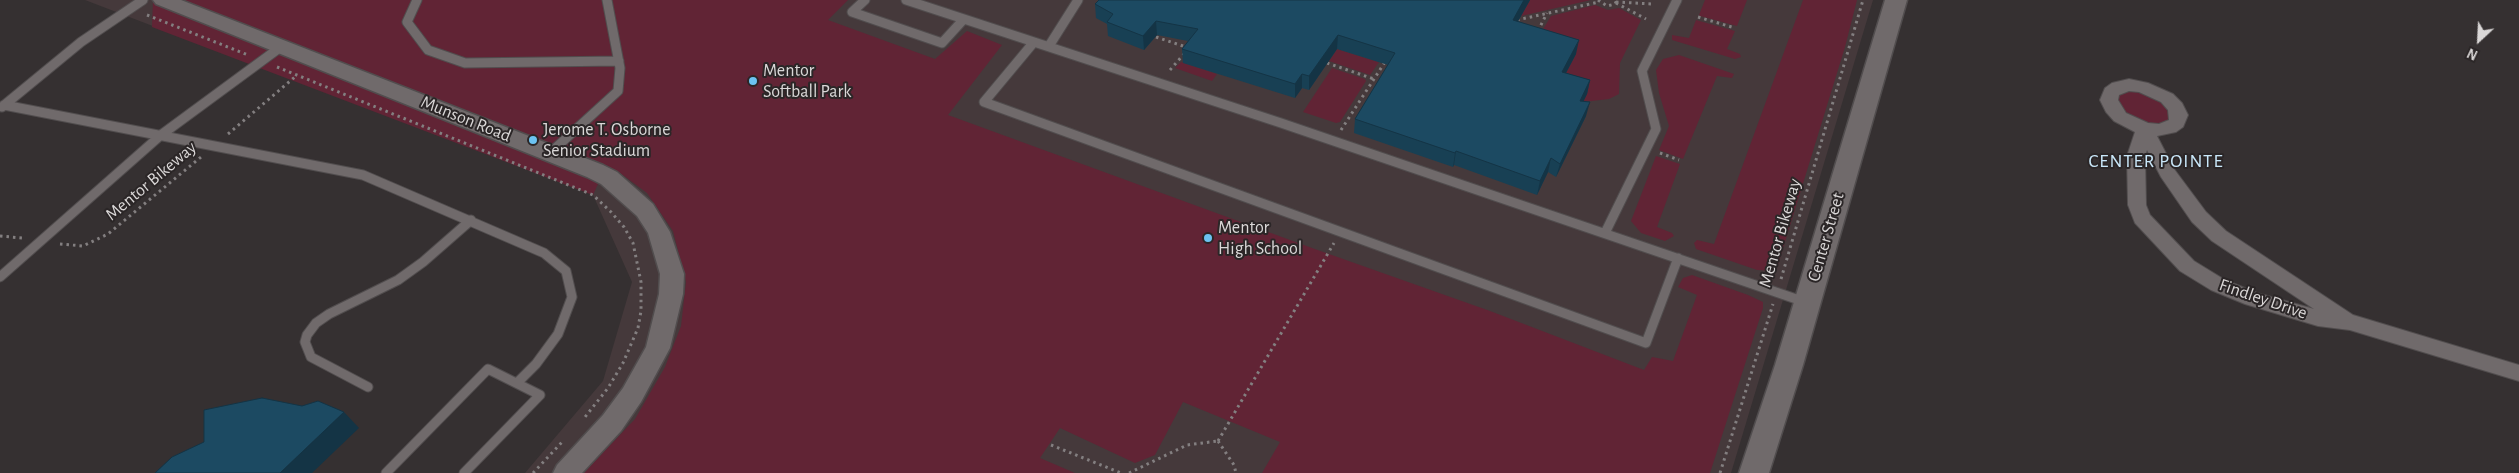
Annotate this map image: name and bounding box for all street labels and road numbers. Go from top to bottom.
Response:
street label: Munson Road [418,91,514,147]
street label: Mentor Bikeway [101,137,201,225]
street label: Mentor Bikeway [1754,176,1806,290]
street label: Center Street [1803,190,1849,284]
street label: Findley Drive [2216,274,2310,324]

